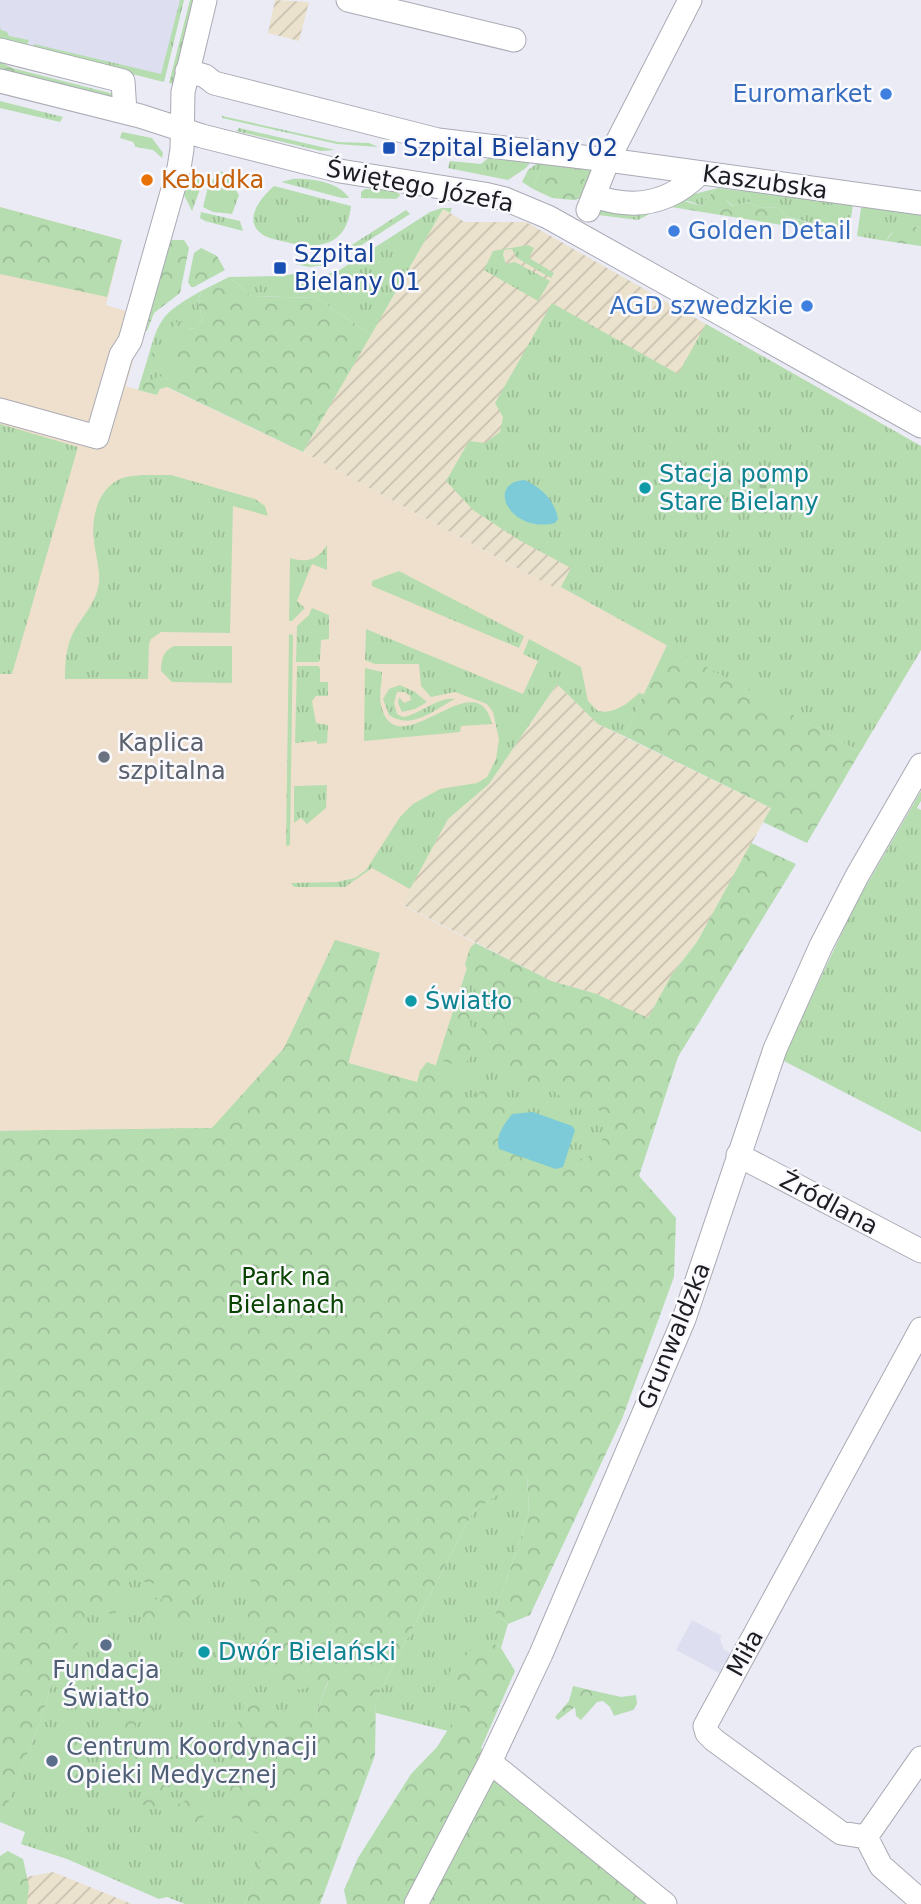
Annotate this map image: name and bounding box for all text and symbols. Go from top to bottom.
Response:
place label: Euromarket [732,80,872,108]
marker: Euromarket [878,86,894,102]
place label: Szpital Bielany 02 [403,134,618,162]
marker: Szpital Bielany 02 [381,140,397,156]
street label: Świętego Józefa [324,152,516,218]
street label: Kaszubska [701,159,829,205]
place label: Kebudka [161,166,264,194]
marker: Kebudka [139,172,155,188]
place label: Golden Detail [688,217,852,245]
marker: Golden Detail [666,223,682,239]
place label: Szpital Bielany 01 [294,240,421,296]
marker: Szpital Bielany 01 [272,260,288,276]
place label: AGD szwedzkie [610,292,793,320]
marker: AGD szwedzkie [799,298,815,314]
place label: Stacja pomp Stare Bielany [659,460,819,516]
marker: Stacja pomp Stare Bielany [637,480,653,496]
place label: Kaplica szpitalna [118,729,226,785]
marker: Kaplica szpitalna [96,749,112,765]
place label: Światło [425,985,512,1015]
marker: Światło [403,993,419,1009]
street label: Źródlana [775,1165,883,1240]
street label: Grunwaldzka [632,1258,716,1414]
park label: Park na Bielanach [227,1263,345,1319]
street label: Miła [721,1625,769,1681]
marker: Fundacja Światło [98,1637,114,1653]
place label: Dwór Bielański [218,1638,396,1666]
marker: Dwór Bielański [196,1644,212,1660]
place label: Fundacja Światło [52,1656,160,1712]
place label: Centrum Koordynacji Opieki Medycznej [66,1733,317,1789]
marker: Centrum Koordynacji Opieki Medycznej [44,1753,60,1769]

